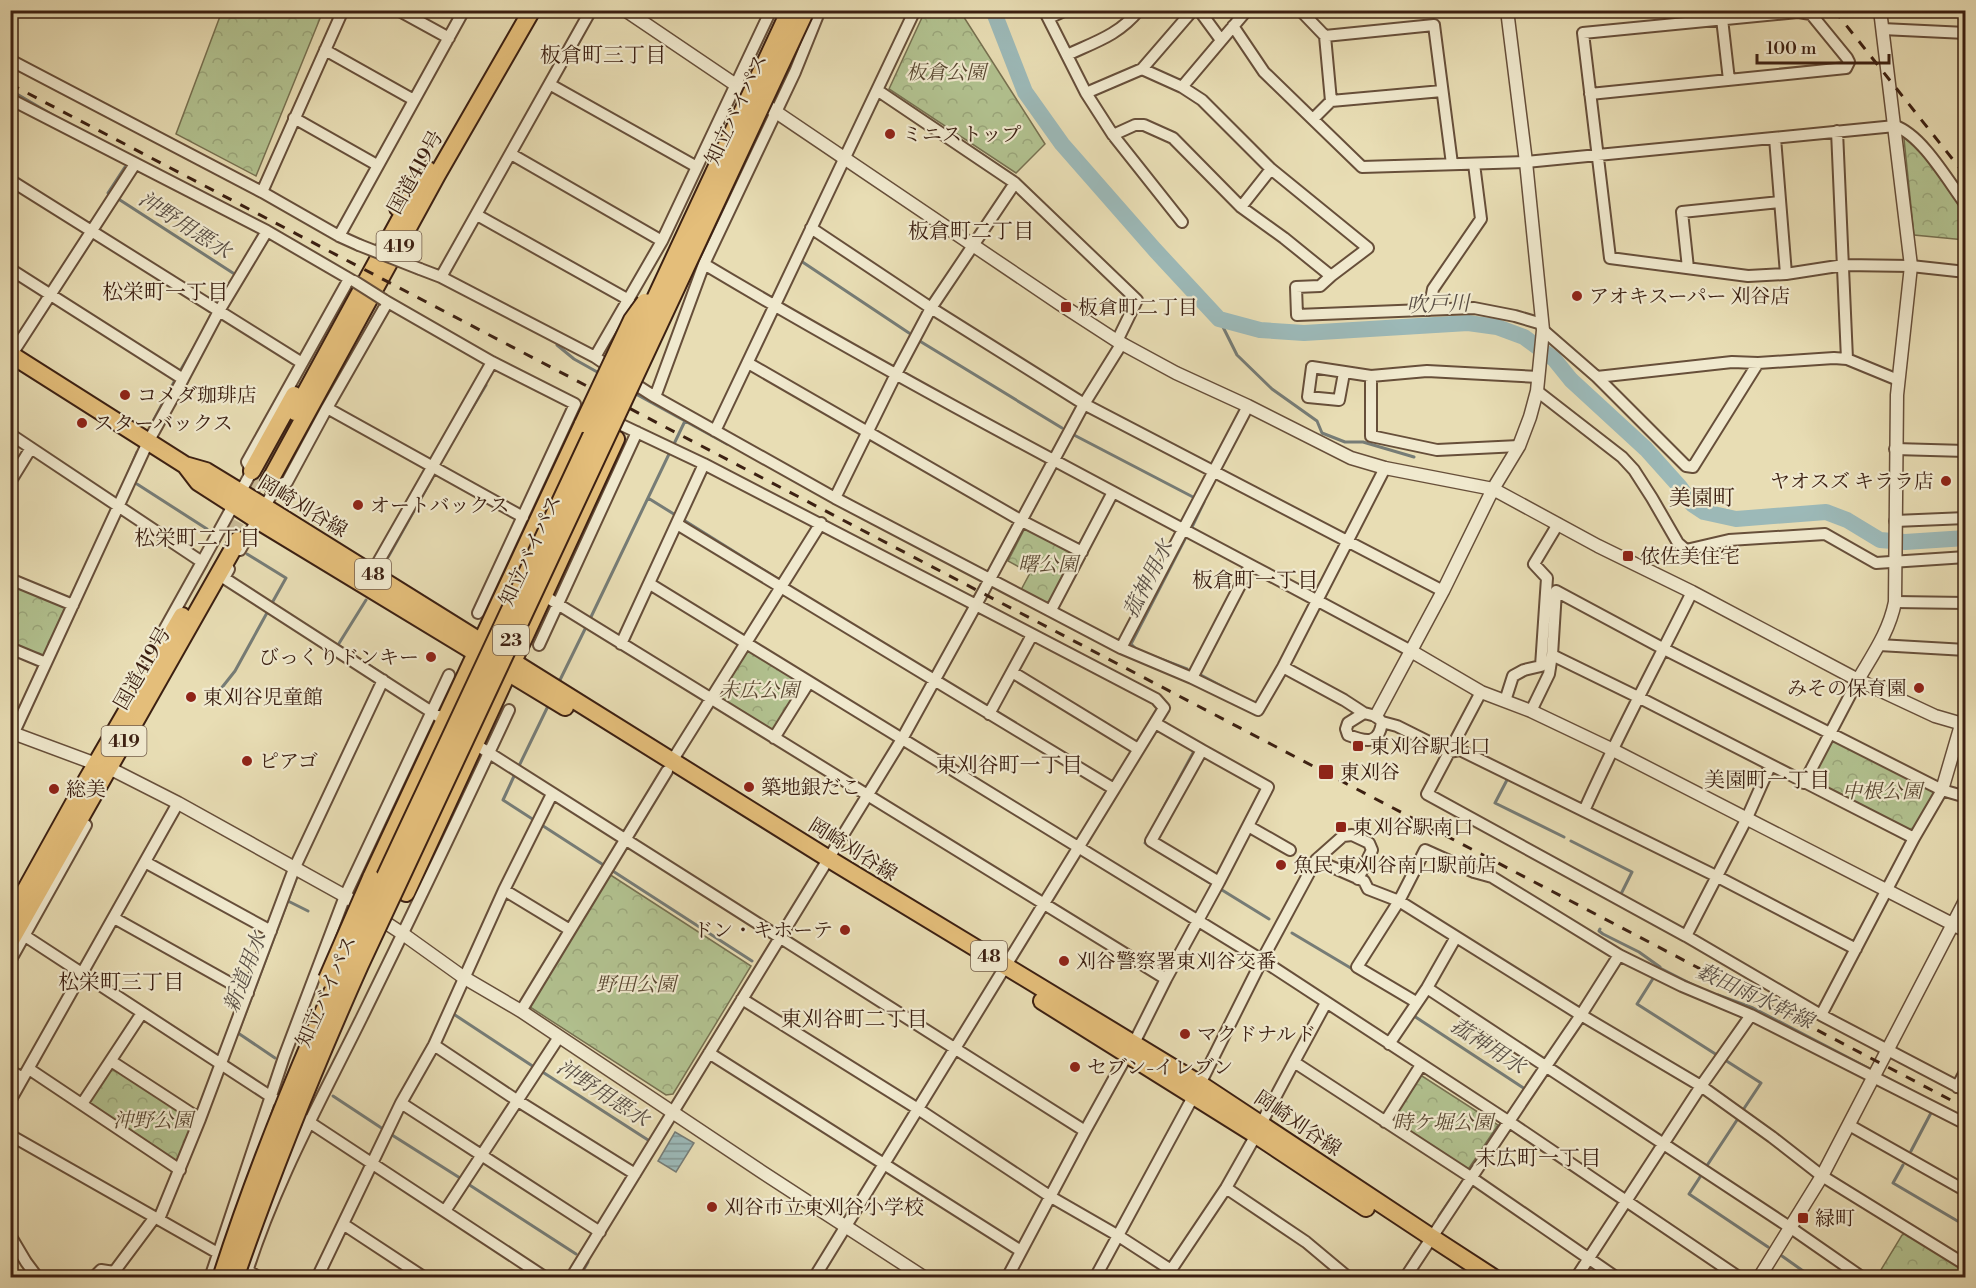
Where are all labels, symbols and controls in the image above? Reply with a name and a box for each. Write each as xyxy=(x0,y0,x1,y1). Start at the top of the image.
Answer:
scale bar xyxy=(1757,27,1889,65)
text: 100 m xyxy=(1766,37,1817,60)
district label: 板倉町三丁目 xyxy=(540,43,666,69)
street label: 知立バイパス xyxy=(701,50,774,169)
park label: 板倉公園 xyxy=(906,61,989,86)
place label: ミニストップ xyxy=(902,123,1021,148)
street label: 国道419号 xyxy=(383,126,450,219)
marker: ミニストップ xyxy=(883,127,897,141)
water label: 沖野用悪水 xyxy=(133,186,237,266)
district label: 板倉町二丁目 xyxy=(908,219,1034,245)
road number: 419 xyxy=(376,231,422,261)
district label: 松栄町一丁目 xyxy=(102,280,228,306)
place label: アオキスーパー 刈谷店 xyxy=(1589,285,1791,310)
marker: アオキスーパー 刈谷店 xyxy=(1570,289,1584,303)
water label: 吹戸川 xyxy=(1406,291,1472,319)
place label: 板倉町二丁目 xyxy=(1078,296,1198,321)
marker: 板倉町二丁目 xyxy=(1059,300,1073,314)
place label: コメダ珈琲店 xyxy=(137,384,257,409)
marker: コメダ珈琲店 xyxy=(118,388,132,402)
place label: スターバックス xyxy=(94,412,233,437)
marker: スターバックス xyxy=(75,416,89,430)
place label: ヤオスズ キララ店 xyxy=(1770,470,1934,495)
street label: 岡崎刈谷線 xyxy=(253,471,352,544)
marker: ヤオスズ キララ店 xyxy=(1939,474,1953,488)
district label: 美園町 xyxy=(1669,485,1735,512)
street label: 知立バイパス xyxy=(495,491,568,610)
place label: オートバックス xyxy=(370,494,509,519)
marker: オートバックス xyxy=(351,498,365,512)
district label: 松栄町二丁目 xyxy=(134,526,260,552)
water label: 菰神用水 xyxy=(1118,534,1180,623)
place label: 依佐美住宅 xyxy=(1640,545,1740,570)
marker: 依佐美住宅 xyxy=(1621,549,1635,563)
park label: 曙公園 xyxy=(1018,553,1081,578)
road number: 48 xyxy=(355,559,391,589)
district label: 板倉町一丁目 xyxy=(1192,568,1318,594)
street label: 国道419号 xyxy=(109,623,177,715)
road number: 23 xyxy=(493,625,529,655)
place label: びっくりドンキー xyxy=(259,646,419,671)
marker: びっくりドンキー xyxy=(424,650,438,664)
place label: みその保育園 xyxy=(1787,677,1907,702)
park label: 末広公園 xyxy=(719,679,802,704)
marker: みその保育園 xyxy=(1912,681,1926,695)
place label: 東刈谷児童館 xyxy=(203,686,323,711)
marker: 東刈谷児童館 xyxy=(184,690,198,704)
road number: 419 xyxy=(102,726,146,756)
place label: 東刈谷駅北口 xyxy=(1370,735,1490,760)
marker: 東刈谷駅北口 xyxy=(1351,739,1365,753)
place label: ピアゴ xyxy=(259,750,318,775)
district label: 東刈谷町一丁目 xyxy=(936,753,1083,779)
marker: ピアゴ xyxy=(240,754,254,768)
place label: 東刈谷 xyxy=(1340,761,1400,786)
marker: 東刈谷 xyxy=(1317,763,1335,781)
district label: 美園町一丁目 xyxy=(1704,768,1830,794)
place label: 築地銀だこ xyxy=(761,776,861,801)
place label: 総美 xyxy=(66,778,106,803)
marker: 築地銀だこ xyxy=(742,780,756,794)
park label: 中根公園 xyxy=(1842,780,1925,805)
marker: 総美 xyxy=(47,782,61,796)
street label: 岡崎刈谷線 xyxy=(803,813,901,887)
place label: 東刈谷駅南口 xyxy=(1353,816,1473,841)
marker: 東刈谷駅南口 xyxy=(1334,820,1348,834)
place label: 魚民 東刈谷南口駅前店 xyxy=(1293,854,1497,879)
marker: 魚民 東刈谷南口駅前店 xyxy=(1274,858,1288,872)
place label: ドン・キホーテ xyxy=(693,919,833,944)
marker: ドン・キホーテ xyxy=(838,923,852,937)
water label: 新道用水 xyxy=(219,927,274,1016)
street label: 知立バイパス xyxy=(292,932,363,1051)
road number: 48 xyxy=(971,941,1007,971)
place label: 刈谷警察署東刈谷交番 xyxy=(1076,950,1276,975)
marker: 刈谷警察署東刈谷交番 xyxy=(1057,954,1071,968)
water label: 薮田雨水幹線 xyxy=(1692,958,1820,1037)
district label: 松栄町三丁目 xyxy=(58,970,184,996)
park label: 野田公園 xyxy=(596,973,679,998)
district label: 東刈谷町二丁目 xyxy=(781,1007,928,1033)
water label: 菰神用水 xyxy=(1445,1013,1531,1082)
place label: マクドナルド xyxy=(1197,1023,1316,1048)
marker: マクドナルド xyxy=(1178,1027,1192,1041)
water label: 沖野用悪水 xyxy=(551,1054,655,1134)
place label: セブン-イレブン xyxy=(1087,1056,1233,1081)
marker: セブン-イレブン xyxy=(1068,1060,1082,1074)
street label: 岡崎刈谷線 xyxy=(1249,1086,1346,1163)
park label: 沖野公園 xyxy=(113,1109,196,1134)
park label: 時ケ堀公園 xyxy=(1393,1111,1496,1136)
district label: 末広町一丁目 xyxy=(1475,1146,1601,1172)
place label: 刈谷市立東刈谷小学校 xyxy=(724,1196,924,1221)
marker: 刈谷市立東刈谷小学校 xyxy=(705,1200,719,1214)
place label: 緑町 xyxy=(1815,1207,1855,1232)
marker: 緑町 xyxy=(1796,1211,1810,1225)

